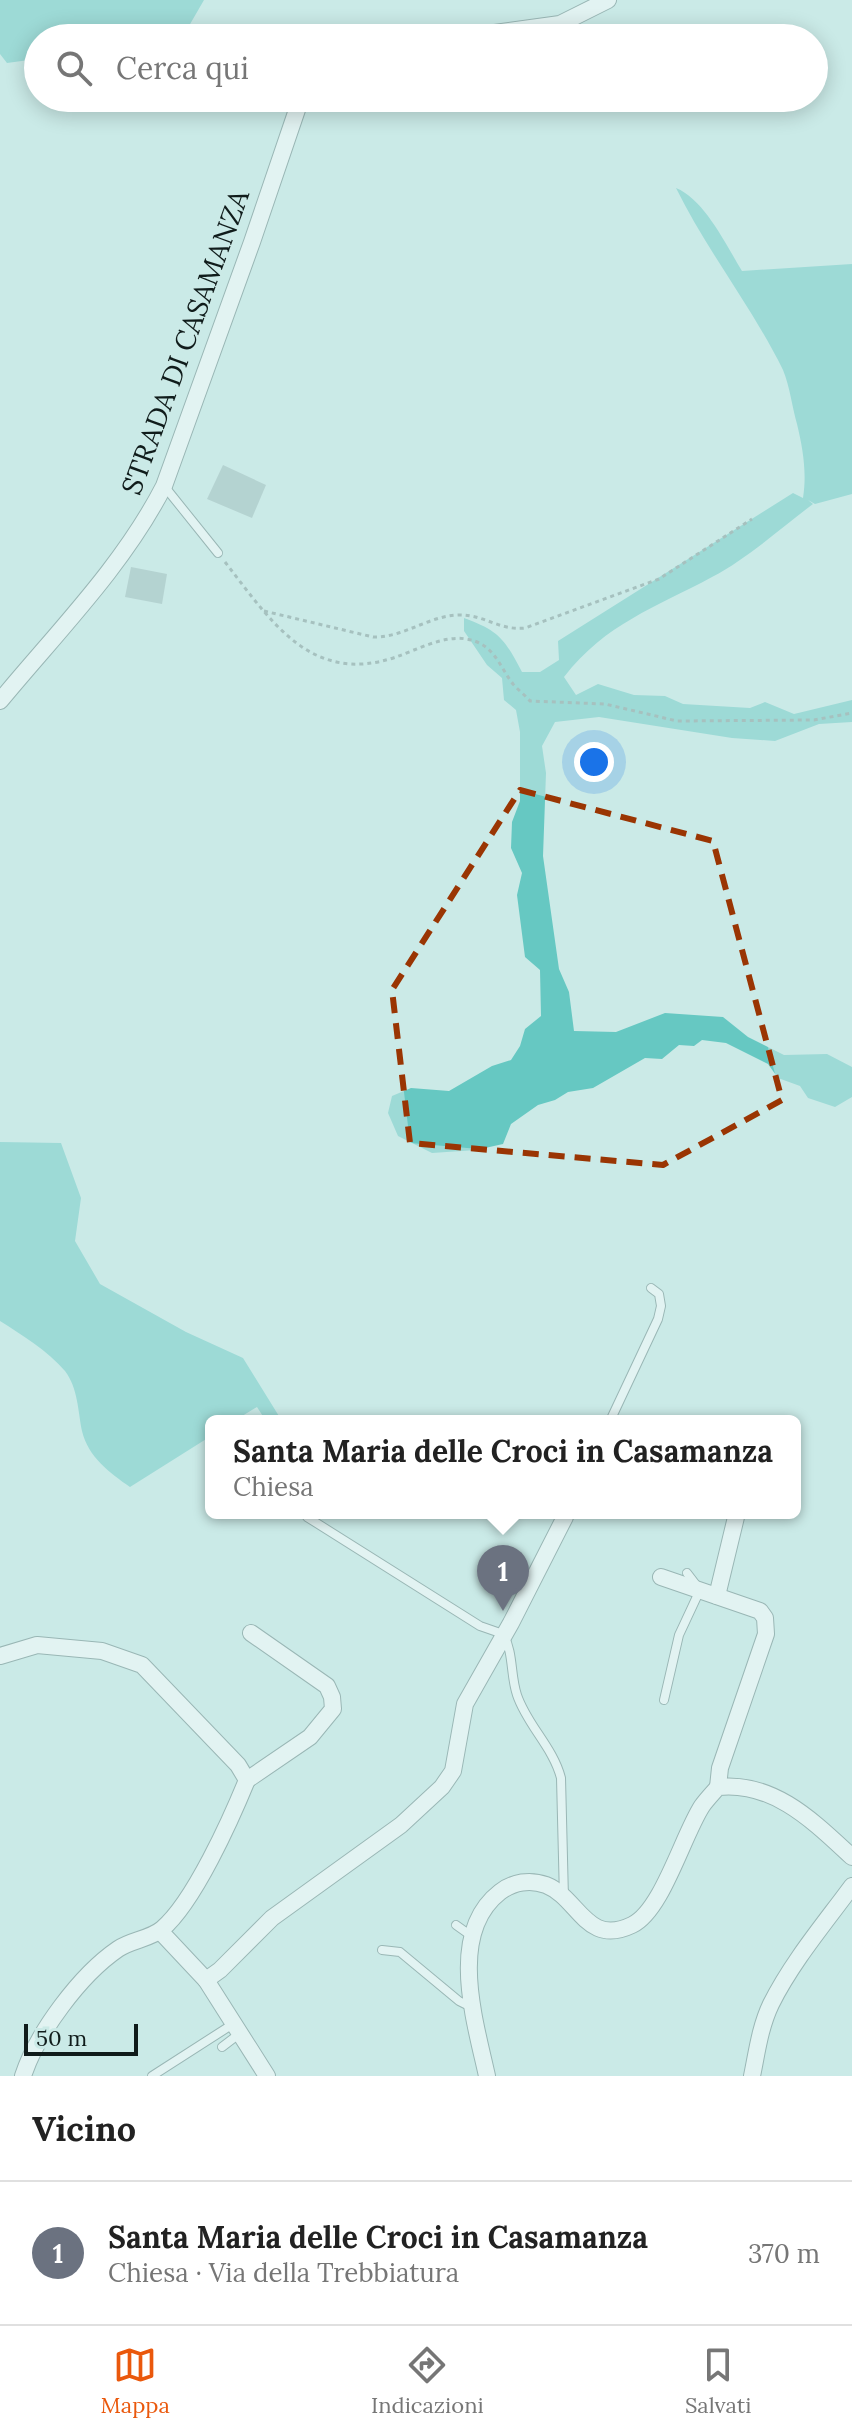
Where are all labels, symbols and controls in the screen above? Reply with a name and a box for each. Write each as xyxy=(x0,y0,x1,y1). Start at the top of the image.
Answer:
search box xyxy=(24,24,828,112)
icon: search xyxy=(52,46,96,90)
text: Cerca qui xyxy=(116,49,249,87)
street label: STRADA DI CASAMANZA xyxy=(113,184,257,500)
your location xyxy=(574,742,614,782)
popup xyxy=(205,1415,801,1519)
text: Santa Maria delle Croci in Casamanza xyxy=(233,1432,773,1470)
text: Chiesa xyxy=(233,1470,314,1503)
pin: 1 xyxy=(477,1545,529,1611)
scale bar xyxy=(24,2020,138,2056)
text: 50 m xyxy=(36,2024,87,2052)
text: Vicino xyxy=(32,2107,136,2150)
text: Santa Maria delle Croci in Casamanza xyxy=(108,2218,648,2256)
text: 1 xyxy=(53,2237,63,2270)
text: 370 m xyxy=(748,2237,820,2270)
text: Chiesa · Via della Trebbiatura xyxy=(108,2256,459,2289)
tab: Mappa xyxy=(101,2343,170,2419)
tab: Indicazioni xyxy=(371,2343,484,2419)
tab: Salvati xyxy=(685,2343,751,2419)

